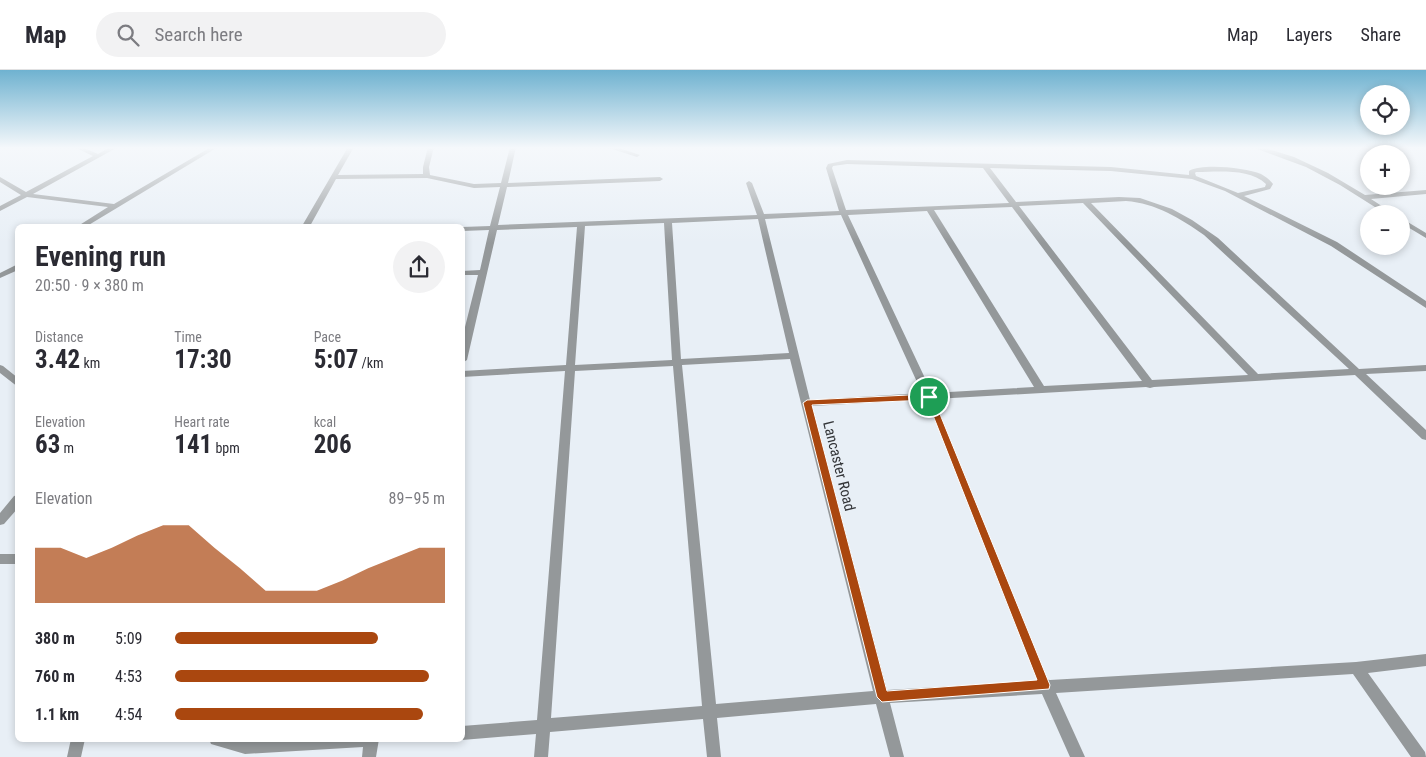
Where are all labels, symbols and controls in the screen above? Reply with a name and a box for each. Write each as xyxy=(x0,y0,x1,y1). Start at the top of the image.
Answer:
search box xyxy=(96,12,446,57)
text: Map xyxy=(25,21,66,49)
icon: search xyxy=(114,21,142,49)
text: Search here xyxy=(154,23,243,46)
text: Map xyxy=(1227,24,1258,45)
text: Layers xyxy=(1286,24,1333,45)
text: Share xyxy=(1361,24,1401,45)
map controls xyxy=(1360,85,1410,255)
button: locate xyxy=(1360,85,1410,135)
button: + xyxy=(1360,145,1410,195)
button: − xyxy=(1360,205,1410,255)
text: Evening run xyxy=(35,240,166,273)
button: share xyxy=(393,241,445,293)
text: 20:50 · 9 × 380 m xyxy=(35,276,144,295)
text: Distance xyxy=(35,329,83,345)
text: Time xyxy=(174,329,202,345)
text: Pace xyxy=(314,329,341,345)
text: 3.42 xyxy=(35,345,80,374)
text: 17:30 xyxy=(174,345,232,374)
text: 5:07 xyxy=(314,345,358,374)
text: km xyxy=(80,355,100,371)
text: /km xyxy=(358,355,384,371)
pin xyxy=(908,376,950,418)
icon: arrive xyxy=(915,383,943,411)
text: Elevation xyxy=(35,414,85,430)
text: Heart rate xyxy=(174,414,230,430)
text: kcal xyxy=(314,414,336,430)
street label: Lancaster Road xyxy=(819,419,859,513)
text: 63 xyxy=(35,430,60,459)
text: 141 xyxy=(174,430,212,459)
text: 206 xyxy=(314,430,352,459)
text: m xyxy=(60,440,74,456)
text: bpm xyxy=(212,440,240,456)
text: Elevation xyxy=(35,489,93,508)
text: 89–95 m xyxy=(389,489,445,508)
text: 380 m xyxy=(35,629,75,648)
text: 5:09 xyxy=(115,629,142,648)
text: 760 m xyxy=(35,667,75,686)
text: 4:53 xyxy=(115,667,142,686)
text: 1.1 km xyxy=(35,705,79,724)
text: 4:54 xyxy=(115,705,142,724)

